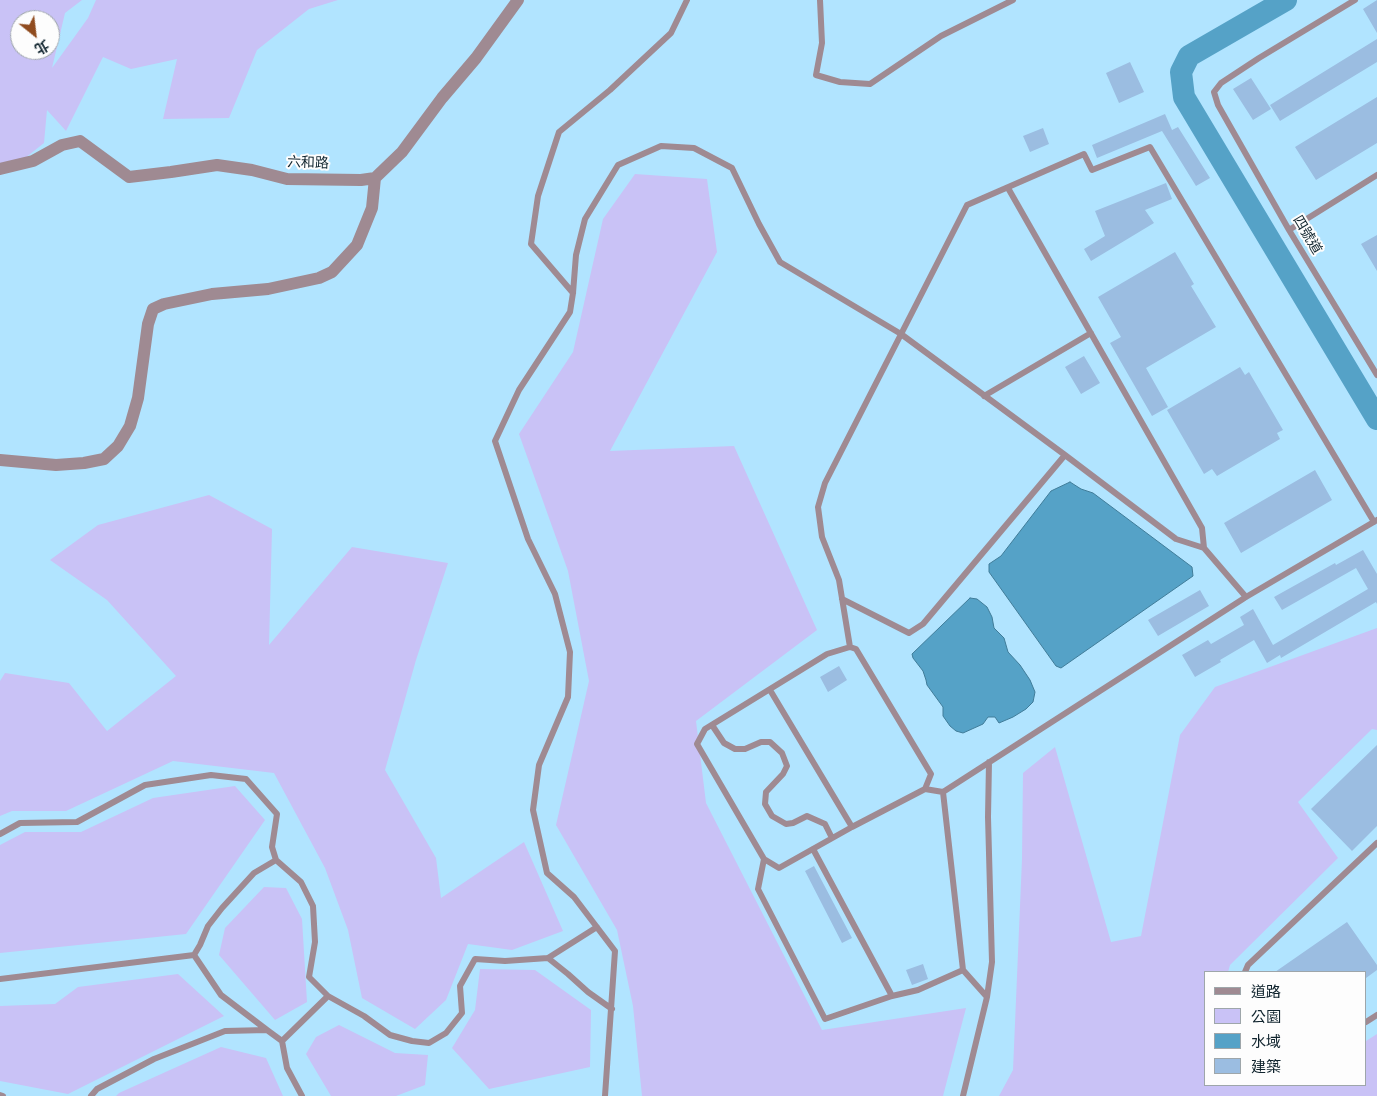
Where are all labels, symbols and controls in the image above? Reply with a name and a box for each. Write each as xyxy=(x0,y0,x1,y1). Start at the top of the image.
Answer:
north arrow xyxy=(10,10,60,60)
text: 北 xyxy=(31,36,53,59)
street label: 六和路 xyxy=(287,154,329,172)
street label: 四號道 xyxy=(1289,213,1325,257)
legend xyxy=(1204,971,1367,1086)
text: 道路 xyxy=(1251,981,1281,1002)
text: 公園 xyxy=(1251,1006,1281,1027)
text: 水域 xyxy=(1251,1031,1281,1052)
text: 建築 xyxy=(1251,1056,1281,1077)

